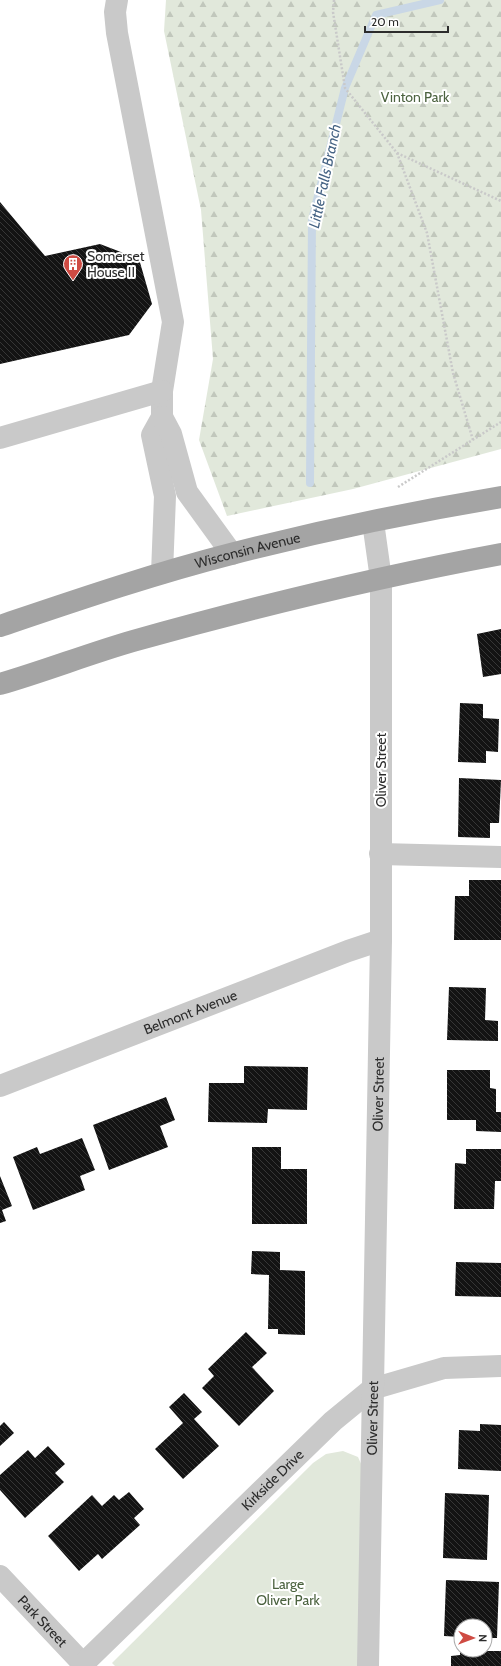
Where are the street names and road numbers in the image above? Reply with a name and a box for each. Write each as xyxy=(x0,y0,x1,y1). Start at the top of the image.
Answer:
street label: Wisconsin Avenue xyxy=(193,528,302,572)
street label: Oliver Street xyxy=(372,732,390,807)
street label: Belmont Avenue xyxy=(141,986,240,1038)
street label: Oliver Street xyxy=(369,1056,388,1132)
street label: Oliver Street xyxy=(363,1380,382,1455)
street label: Kirkside Drive xyxy=(237,1445,307,1514)
street label: Park Street xyxy=(14,1591,71,1651)

